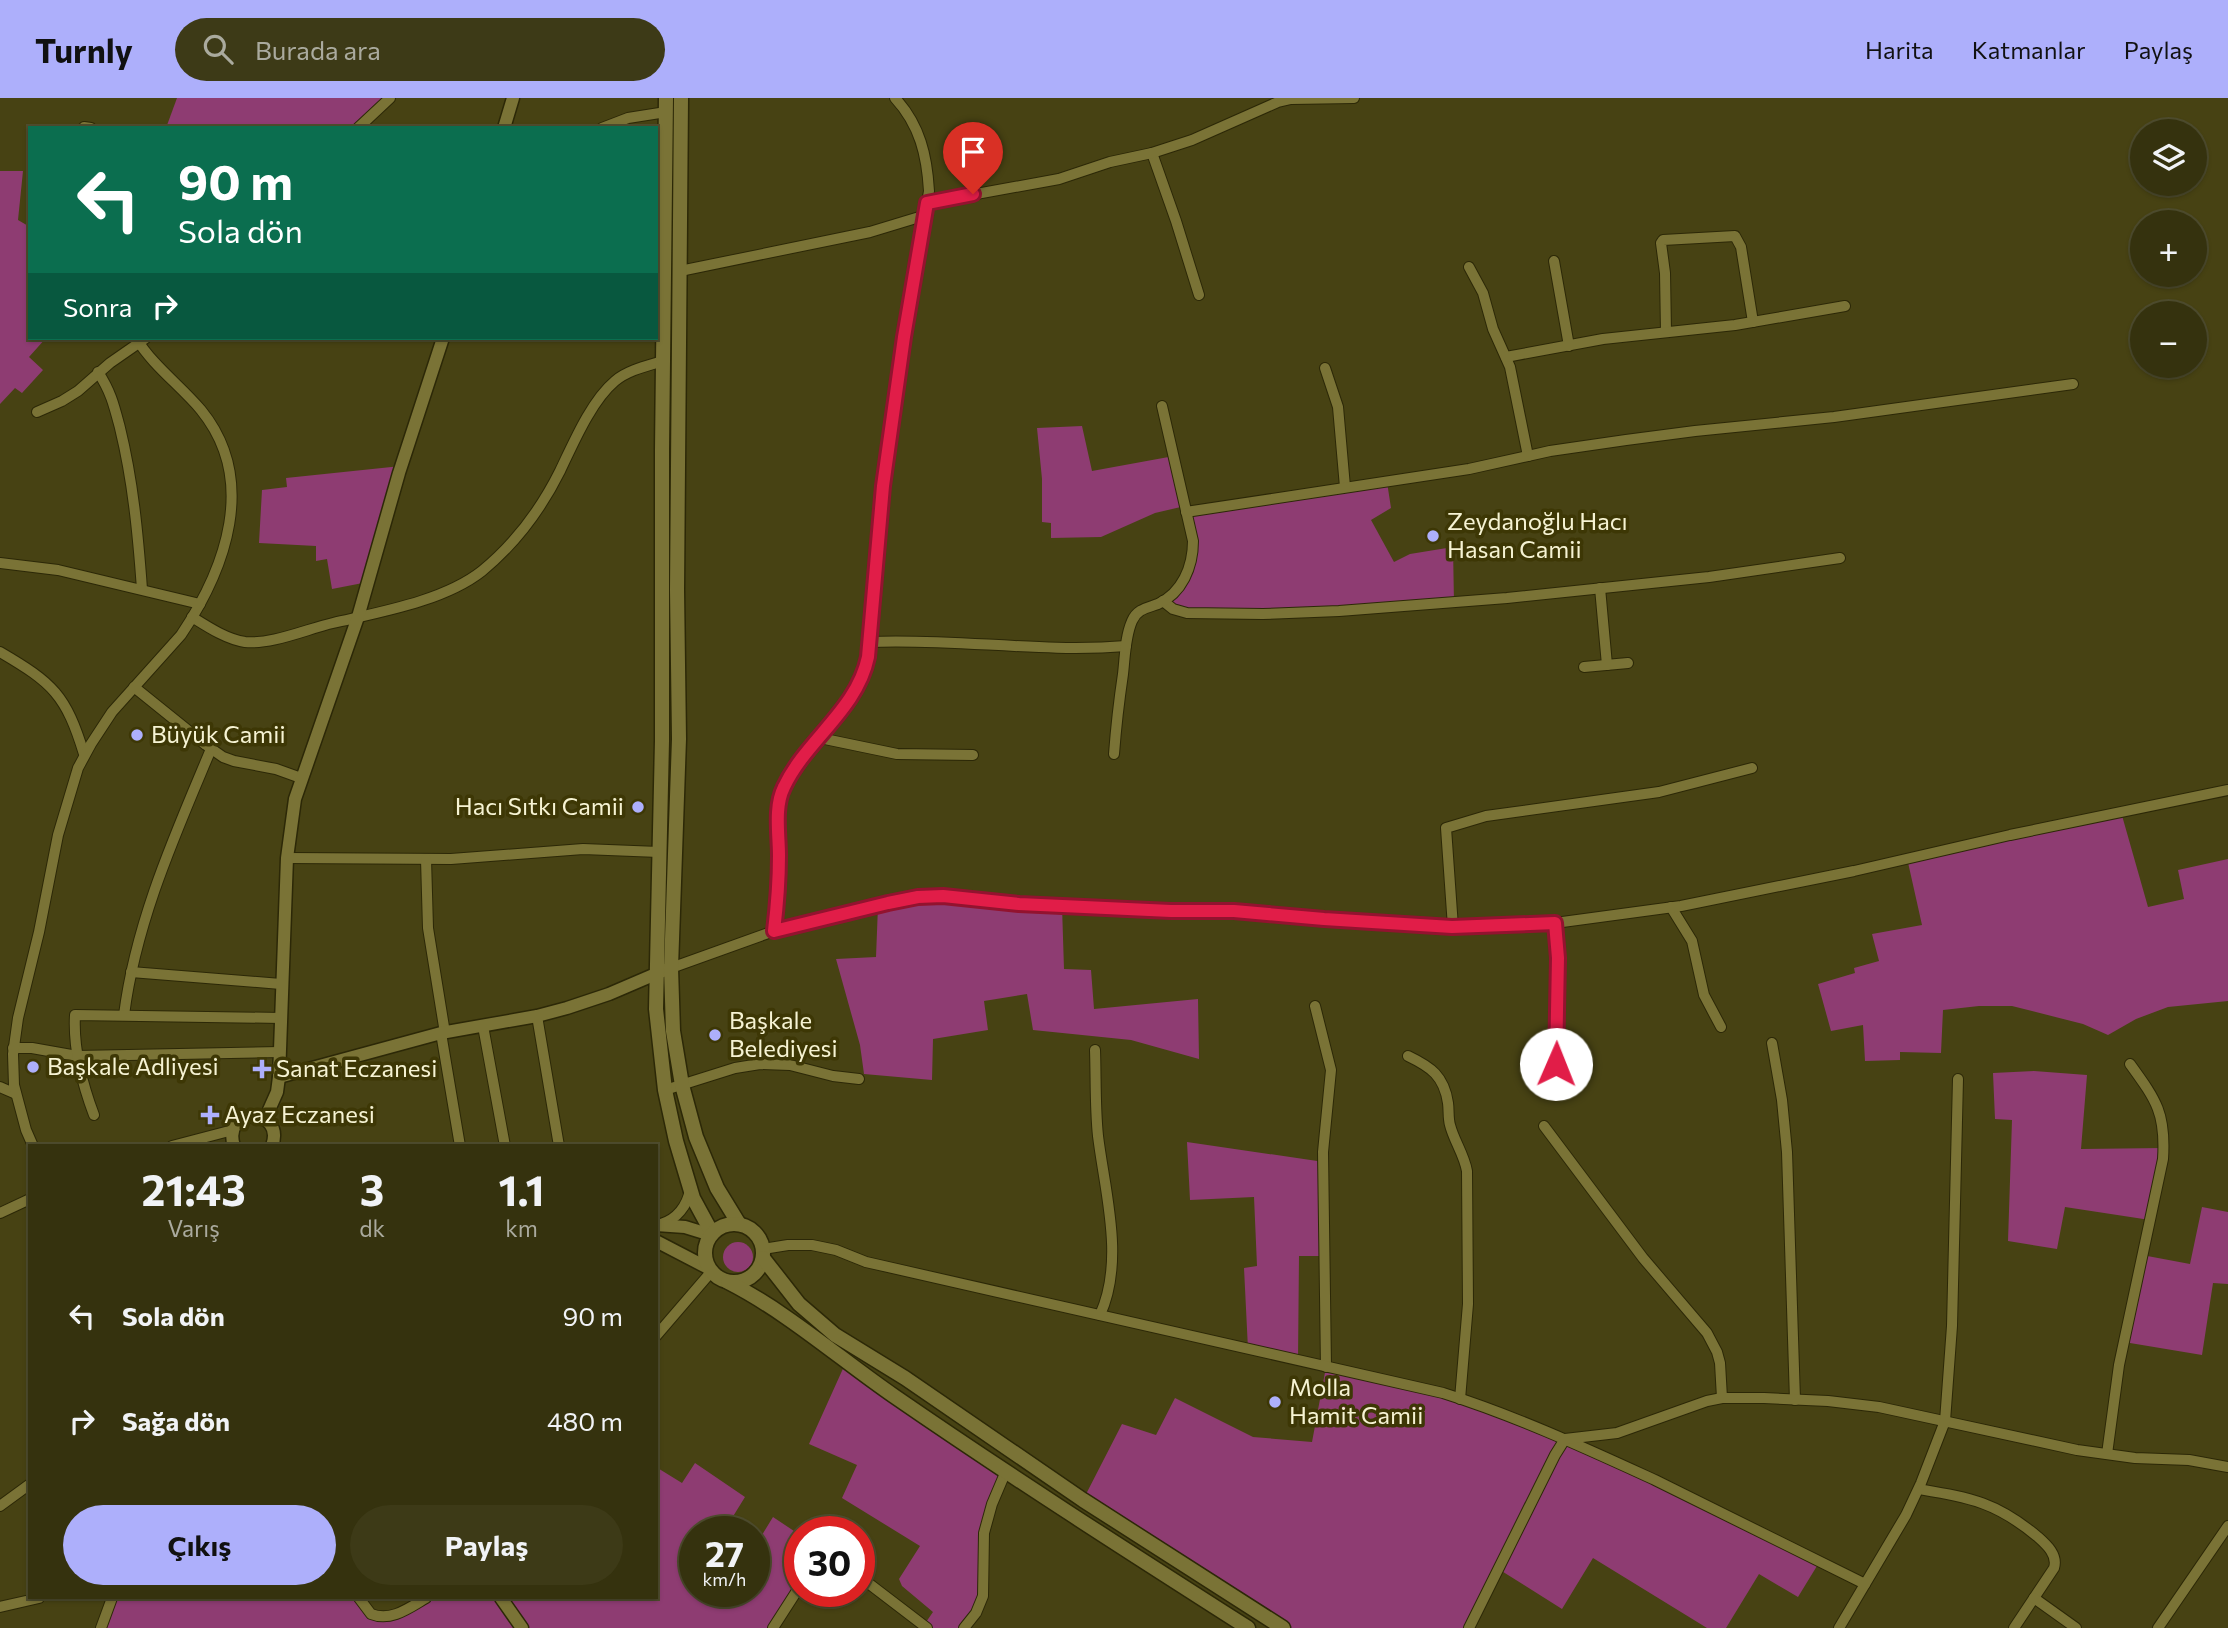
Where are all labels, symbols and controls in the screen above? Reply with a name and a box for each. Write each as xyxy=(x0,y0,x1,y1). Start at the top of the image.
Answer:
search box xyxy=(175,18,665,81)
text: Turnly xyxy=(35,29,133,70)
icon: search xyxy=(199,30,237,68)
text: Burada ara xyxy=(255,34,381,65)
text: Harita xyxy=(1865,35,1934,64)
text: Katmanlar xyxy=(1972,35,2086,64)
text: Paylaş xyxy=(2124,35,2193,64)
map controls xyxy=(2130,119,2207,378)
button: layers xyxy=(2130,119,2207,196)
pin xyxy=(943,122,1003,194)
icon: arrive xyxy=(954,133,992,171)
text: 90 m xyxy=(178,150,293,210)
icon: left xyxy=(63,154,154,245)
text: Sola dön xyxy=(178,210,303,250)
button: + xyxy=(2130,210,2207,287)
icon: right xyxy=(146,287,184,325)
text: Sonra xyxy=(63,291,132,322)
button: − xyxy=(2130,301,2207,378)
place label: Zeydanoğlu Hacı Hasan Camii xyxy=(1447,506,1628,563)
marker: Zeydanoğlu Hacı Hasan Camii xyxy=(1425,528,1441,544)
place label: Büyük Camii xyxy=(151,719,286,748)
marker: Büyük Camii xyxy=(129,727,145,743)
place label: Hacı Sıtkı Camii xyxy=(455,791,624,820)
marker: Hacı Sıtkı Camii xyxy=(630,799,646,815)
place label: Başkale Belediyesi xyxy=(729,1005,838,1062)
marker: Başkale Belediyesi xyxy=(707,1027,723,1043)
position arrow xyxy=(1519,1027,1593,1101)
place label: Başkale Adliyesi xyxy=(47,1051,219,1080)
place label: Sanat Eczanesi xyxy=(276,1053,437,1082)
marker: Başkale Adliyesi xyxy=(25,1059,41,1075)
marker: Sanat Eczanesi xyxy=(254,1061,270,1077)
place label: Ayaz Eczanesi xyxy=(224,1099,375,1128)
marker: Ayaz Eczanesi xyxy=(202,1107,218,1123)
text: 21:43 xyxy=(141,1163,246,1215)
text: 3 xyxy=(360,1163,384,1215)
text: 1.1 xyxy=(498,1163,544,1215)
text: Varış xyxy=(168,1214,220,1242)
text: dk xyxy=(359,1214,385,1242)
text: km xyxy=(505,1214,538,1242)
icon: left xyxy=(63,1297,101,1335)
text: Sola dön xyxy=(122,1300,225,1331)
text: 90 m xyxy=(563,1300,623,1331)
place label: Molla Hamit Camii xyxy=(1289,1372,1423,1429)
marker: Molla Hamit Camii xyxy=(1267,1394,1283,1410)
icon: right xyxy=(63,1402,101,1440)
text: Sağa dön xyxy=(122,1405,230,1436)
text: 480 m xyxy=(547,1405,623,1436)
button: Çıkış xyxy=(63,1505,336,1585)
button: Paylaş xyxy=(350,1505,623,1585)
speed limit sign: 30 xyxy=(784,1516,875,1607)
text: 27 xyxy=(705,1531,744,1574)
text: km/h xyxy=(703,1568,746,1590)

